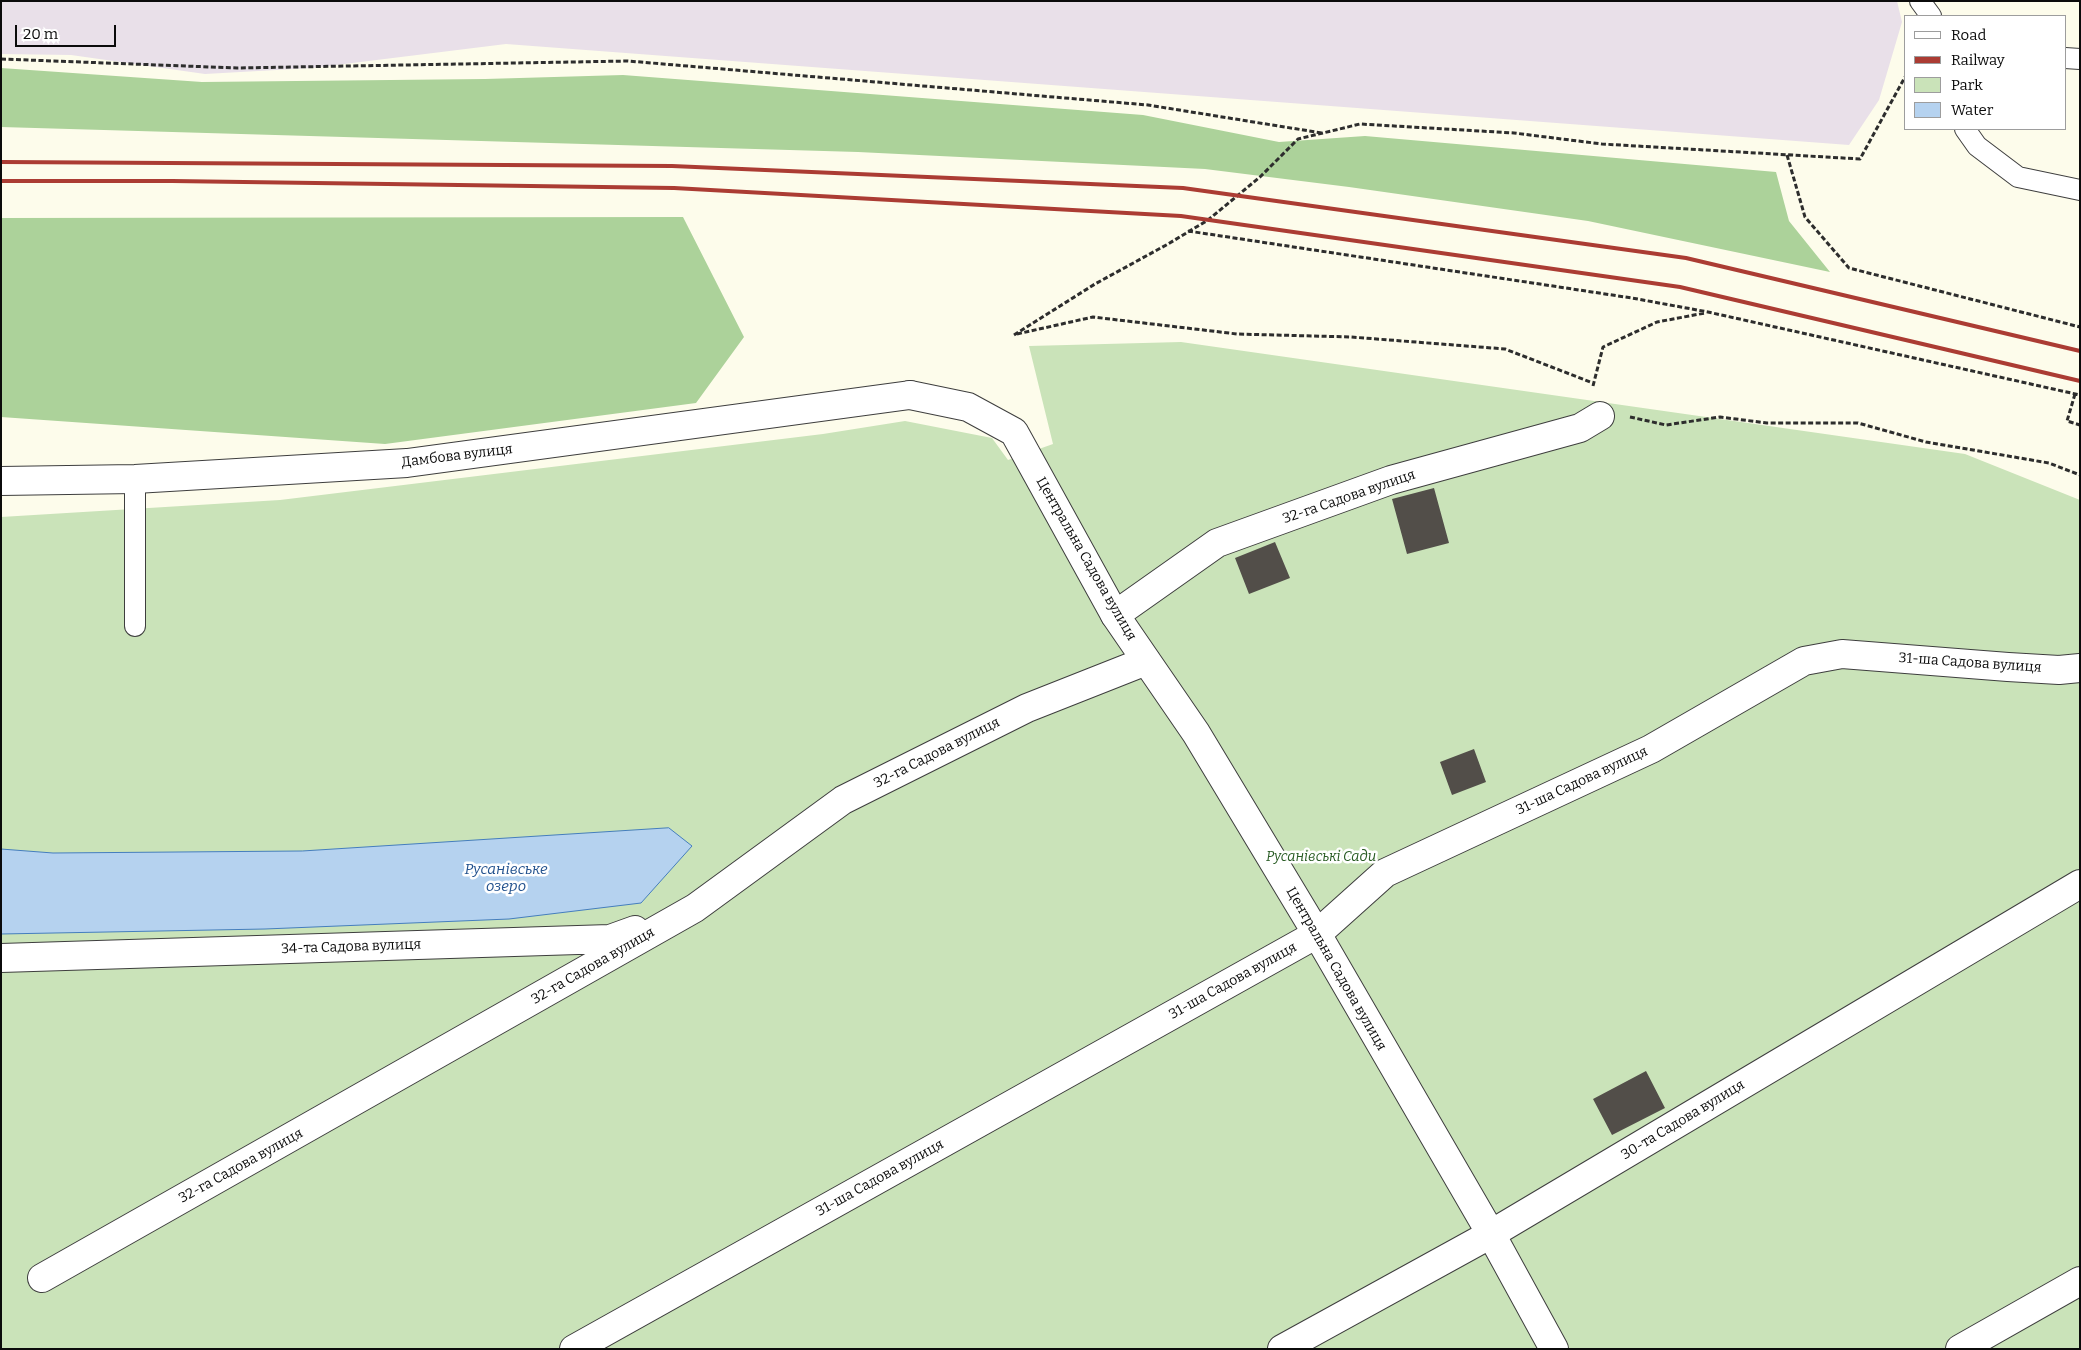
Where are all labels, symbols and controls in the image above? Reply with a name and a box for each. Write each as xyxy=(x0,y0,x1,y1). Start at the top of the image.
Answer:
scale bar xyxy=(18,15,119,47)
legend xyxy=(1904,15,2066,130)
text: 20 m xyxy=(23,25,58,43)
text: Road xyxy=(1951,26,1986,44)
text: Railway xyxy=(1951,51,2005,69)
text: Park xyxy=(1951,76,1983,94)
text: Water xyxy=(1951,101,1993,119)
street label: Дамбова вулиця xyxy=(401,441,513,471)
street label: 32-га Садова вулиця xyxy=(1281,466,1417,528)
street label: Центральна Садова вулиця xyxy=(1032,474,1140,644)
street label: 31-ша Садова вулиця xyxy=(1898,650,2042,676)
street label: 32-га Садова вулиця xyxy=(871,714,1003,792)
street label: 31-ша Садова вулиця xyxy=(1514,743,1650,819)
park label: Русанівські Сади xyxy=(1266,849,1376,865)
water label: Русанівське озеро xyxy=(464,861,548,896)
street label: Центральна Садова вулиця xyxy=(1282,884,1390,1054)
street label: 32-га Садова вулиця xyxy=(529,924,657,1008)
street label: 34-та Садова вулиця xyxy=(281,936,421,958)
street label: 31-ша Садова вулиця xyxy=(1166,939,1300,1023)
street label: 30-та Садова вулиця xyxy=(1618,1077,1748,1163)
street label: 32-га Садова вулиця xyxy=(176,1125,306,1207)
street label: 31-ша Садова вулиця xyxy=(813,1136,947,1220)

